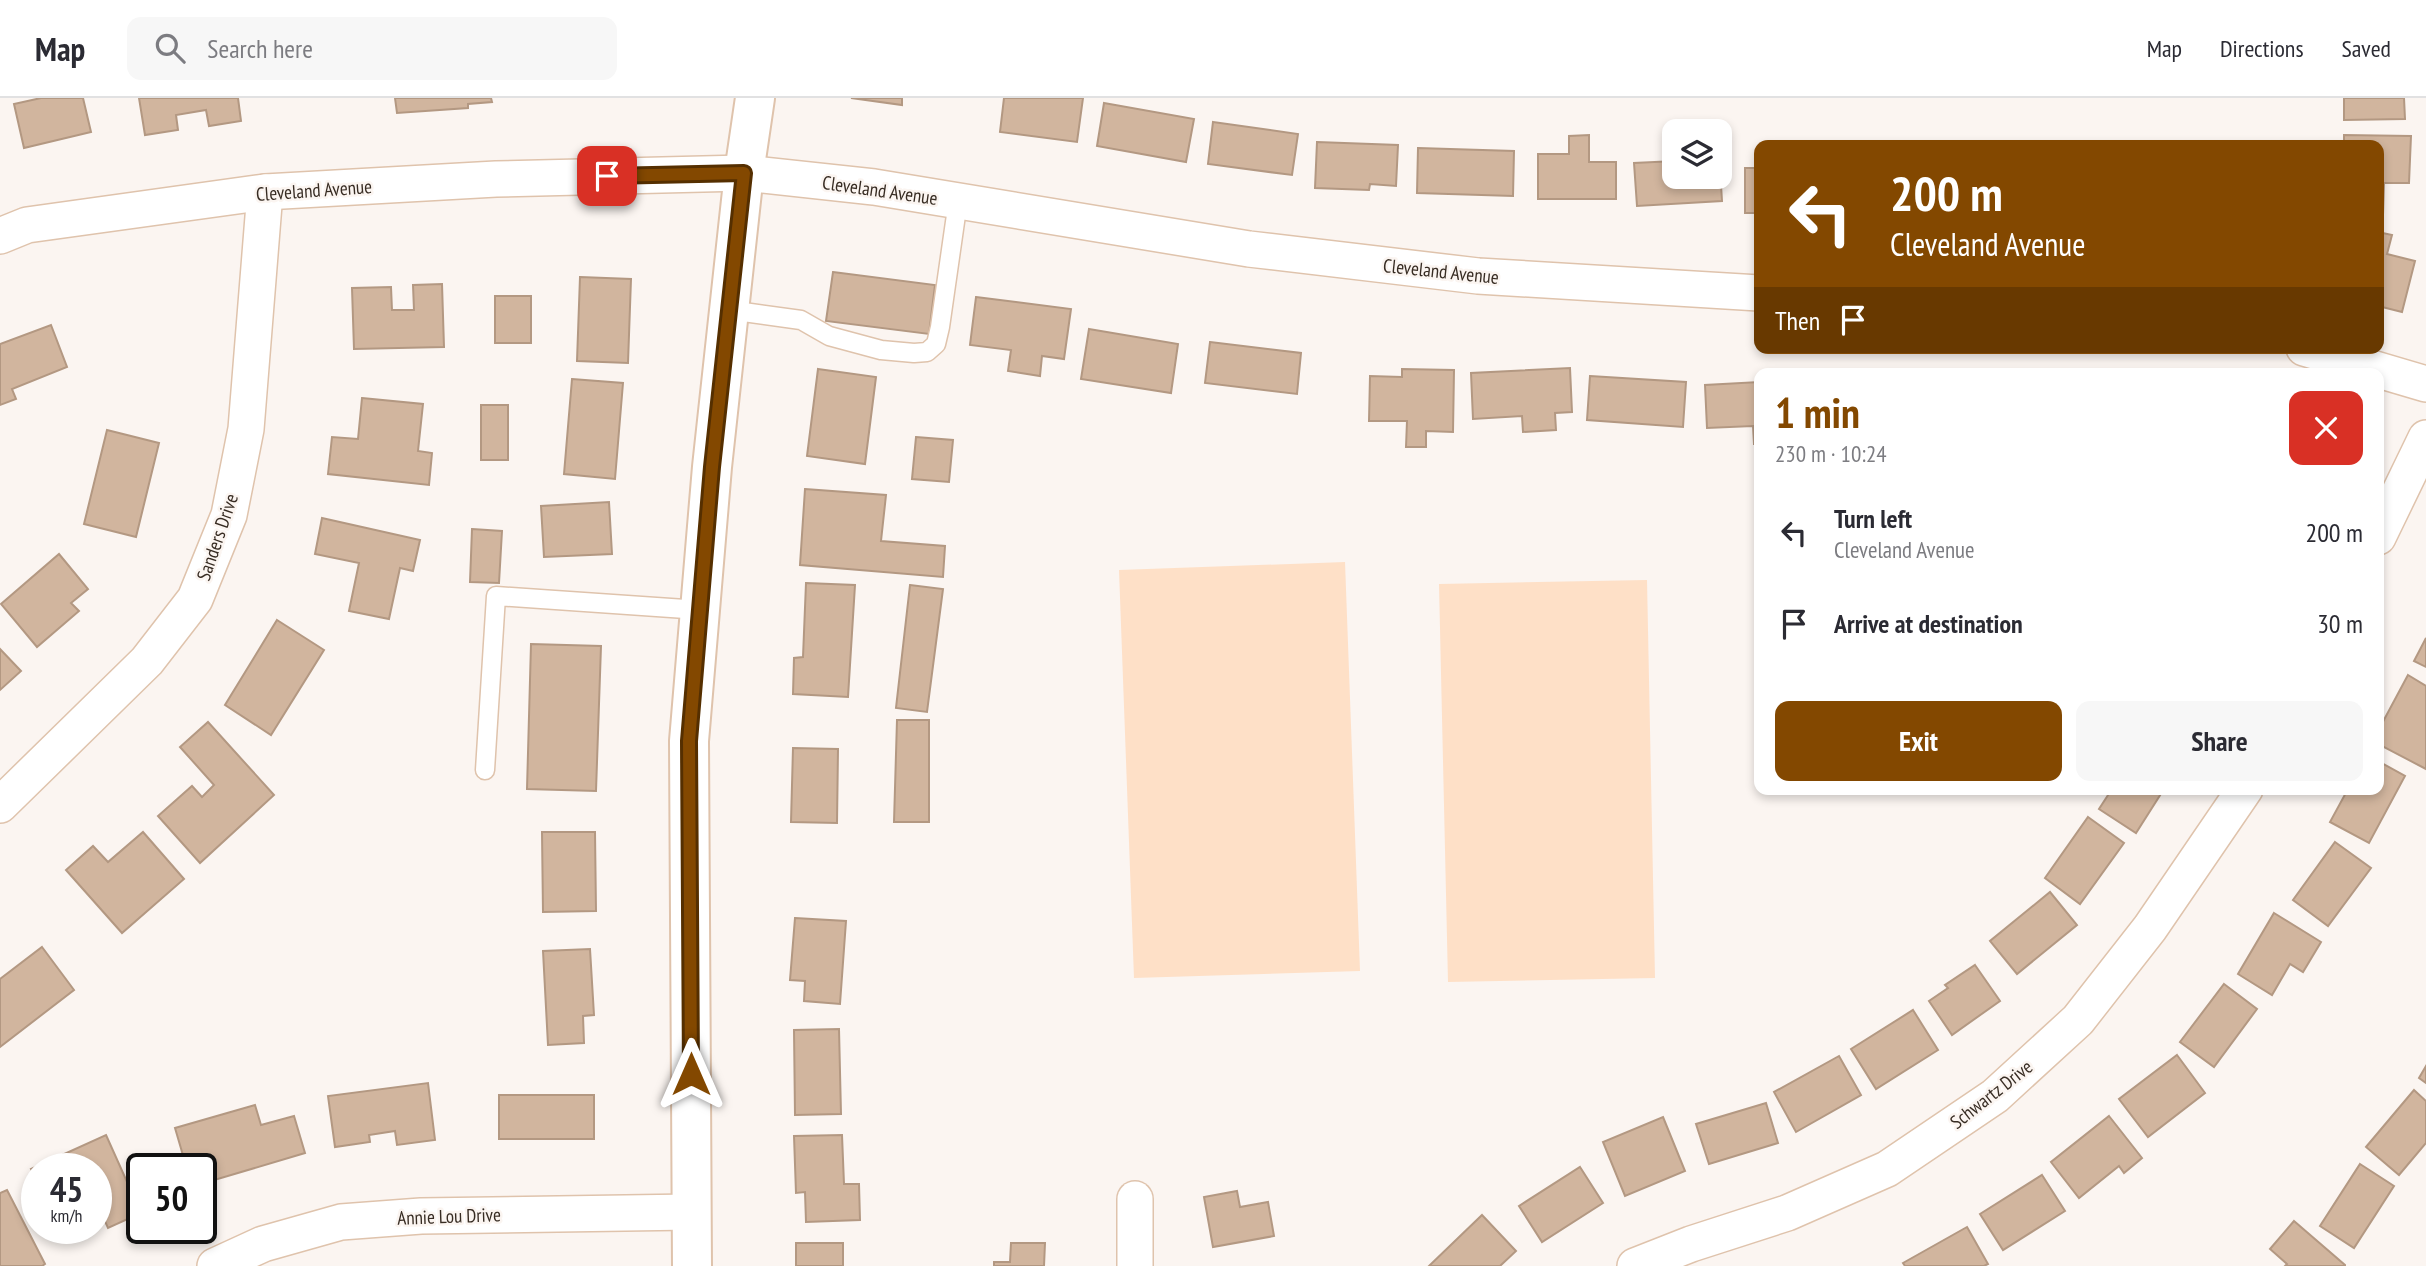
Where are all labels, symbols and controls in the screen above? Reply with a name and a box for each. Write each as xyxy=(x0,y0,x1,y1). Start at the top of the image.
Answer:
search box xyxy=(127,17,617,80)
text: Map xyxy=(35,27,85,70)
icon: search xyxy=(151,29,189,67)
text: Search here xyxy=(207,32,313,65)
text: Map xyxy=(2147,33,2182,64)
text: Directions xyxy=(2220,33,2304,64)
text: Saved xyxy=(2342,33,2391,64)
map controls xyxy=(1662,119,1732,189)
button: layers xyxy=(1662,119,1732,189)
pin xyxy=(577,146,637,206)
icon: arrive xyxy=(588,157,626,195)
text: 200 m xyxy=(1890,161,2003,225)
icon: left xyxy=(1775,168,1866,259)
street label: Cleveland Avenue xyxy=(821,170,939,210)
street label: Cleveland Avenue xyxy=(255,174,373,206)
text: Cleveland Avenue xyxy=(1890,223,2085,265)
street label: Cleveland Avenue xyxy=(1382,253,1500,289)
icon: arrive xyxy=(1834,301,1872,339)
text: Then xyxy=(1775,304,1820,337)
text: 1 min xyxy=(1775,385,1860,440)
button: close xyxy=(2289,391,2363,465)
text: 230 m · 10:24 xyxy=(1775,439,1887,468)
street label: Sanders Drive xyxy=(191,490,243,584)
text: Turn left xyxy=(1834,502,1912,535)
icon: left xyxy=(1775,514,1813,552)
text: 200 m xyxy=(2305,516,2363,549)
text: Cleveland Avenue xyxy=(1834,535,1974,564)
icon: arrive xyxy=(1775,605,1813,643)
text: Arrive at destination xyxy=(1834,607,2023,640)
text: 30 m xyxy=(2317,607,2363,640)
button: Exit xyxy=(1775,701,2062,781)
button: Share xyxy=(2076,701,2363,781)
position arrow xyxy=(654,1037,728,1111)
street label: Schwartz Drive xyxy=(1945,1054,2037,1134)
speed limit sign: 50 xyxy=(126,1153,217,1244)
text: 45 xyxy=(50,1166,83,1212)
street label: Annie Lou Drive xyxy=(397,1202,501,1230)
text: km/h xyxy=(51,1204,82,1227)

